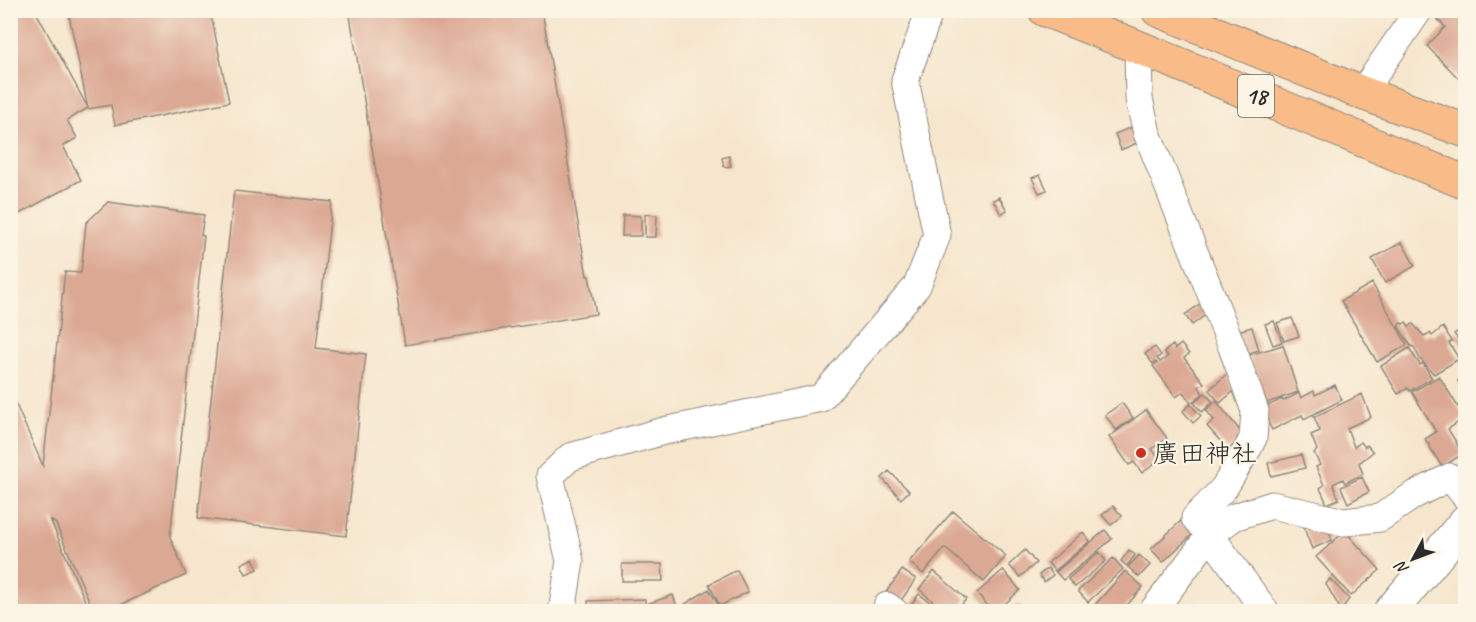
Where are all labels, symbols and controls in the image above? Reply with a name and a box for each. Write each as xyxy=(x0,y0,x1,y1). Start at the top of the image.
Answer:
road number: 18 xyxy=(1238,75,1274,117)
place label: 廣田神社 xyxy=(1153,437,1257,470)
marker: 廣田神社 xyxy=(1134,446,1148,460)
north arrow xyxy=(1383,529,1443,589)
text: N xyxy=(1390,556,1413,578)

